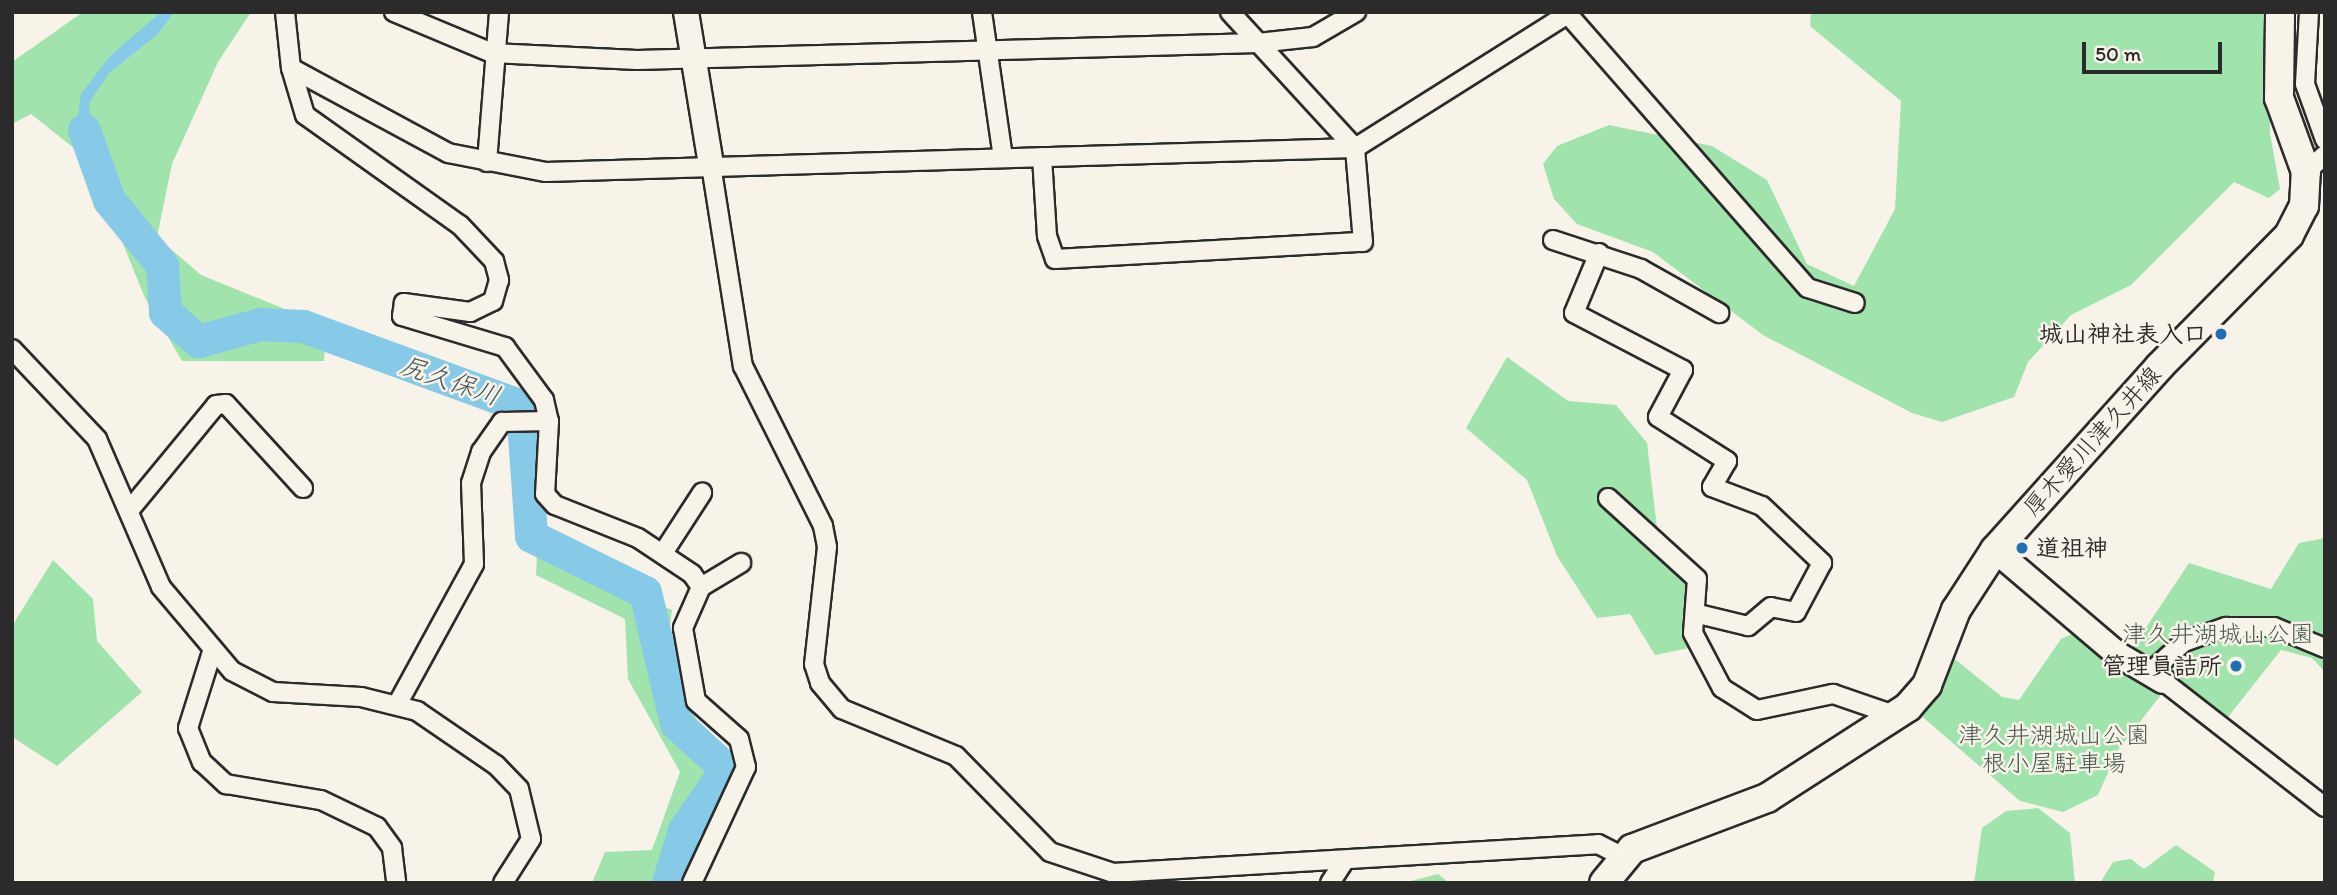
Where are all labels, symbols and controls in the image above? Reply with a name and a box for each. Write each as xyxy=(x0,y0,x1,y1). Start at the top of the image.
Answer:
scale bar xyxy=(2085,28,2225,72)
text: 50 m xyxy=(2095,41,2141,66)
place label: 城山神社表入口 xyxy=(2039,320,2207,348)
marker: 城山神社表入口 xyxy=(2213,326,2229,342)
water label: 尻久保川 xyxy=(396,349,504,413)
street label: 厚木愛川津久井線 xyxy=(2017,360,2167,522)
place label: 道祖神 xyxy=(2036,534,2108,562)
marker: 道祖神 xyxy=(2014,540,2030,556)
park label: 津久井湖城山公園 xyxy=(2122,620,2314,648)
place label: 管理員詰所 xyxy=(2102,652,2222,680)
marker: 管理員詰所 xyxy=(2228,658,2244,674)
park label: 津久井湖城山公園 根小屋駐車場 xyxy=(1958,721,2150,777)

